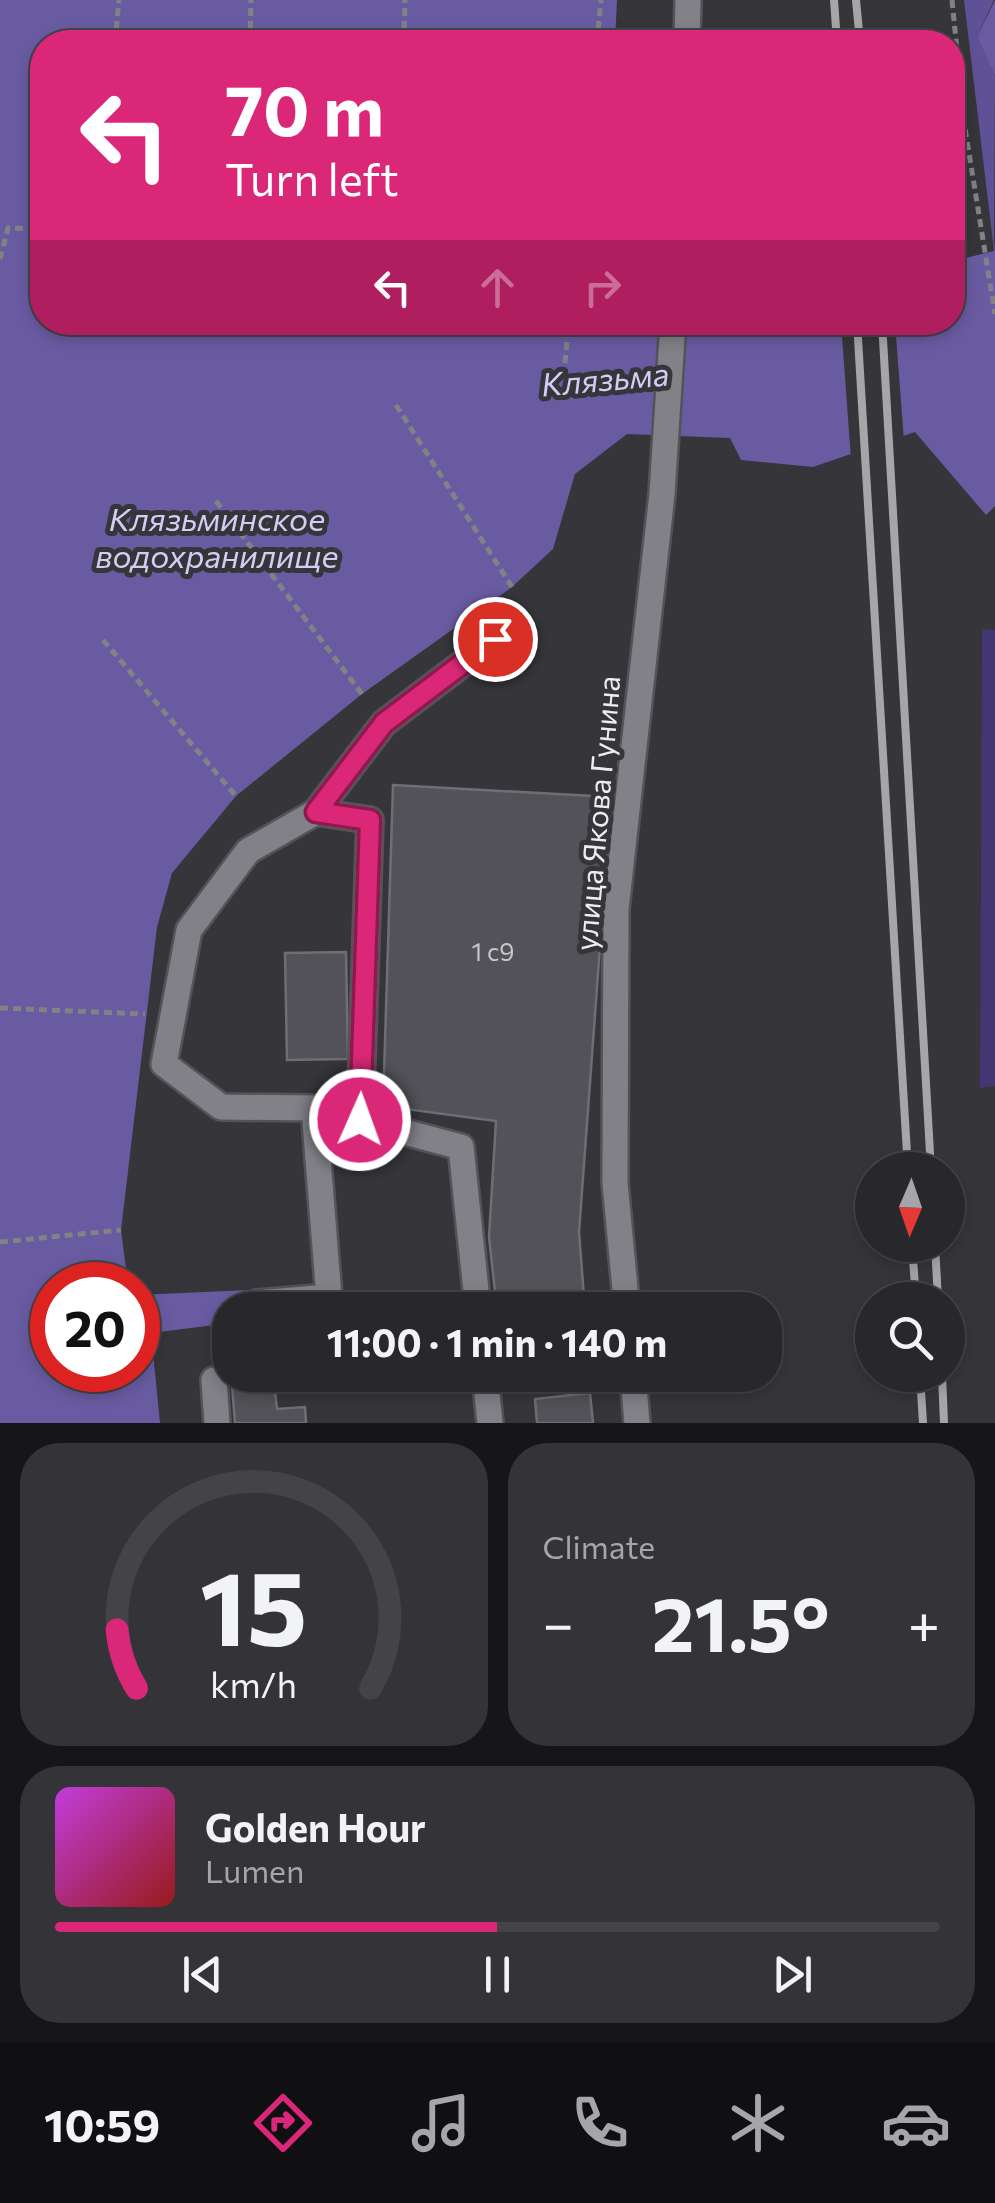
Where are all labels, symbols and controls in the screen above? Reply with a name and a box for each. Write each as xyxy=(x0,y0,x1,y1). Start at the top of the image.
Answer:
text: 70 m xyxy=(225,65,384,150)
icon: left xyxy=(60,70,190,200)
text: Turn left xyxy=(225,150,399,205)
icon: left xyxy=(365,260,420,315)
icon: ahead xyxy=(470,260,525,315)
icon: right xyxy=(575,260,630,315)
water label: Клязьма xyxy=(539,352,671,404)
water label: Клязьминское водохранилище xyxy=(96,498,338,575)
pin xyxy=(453,597,538,682)
icon: arrive xyxy=(468,612,523,667)
street label: улица Якова Гунина xyxy=(566,674,626,952)
house number: 1 с9 xyxy=(471,936,515,966)
position arrow xyxy=(308,1068,412,1172)
north arrow xyxy=(855,1152,965,1262)
map controls xyxy=(855,1152,965,1392)
speed limit sign: 20 xyxy=(30,1262,160,1392)
button: search xyxy=(855,1282,965,1392)
text: 11:00 · 1 min · 140 m xyxy=(327,1318,667,1365)
text: Climate xyxy=(543,1526,655,1566)
text: 15 xyxy=(200,1540,308,1667)
text: 21.5° xyxy=(652,1576,830,1667)
text: − xyxy=(543,1588,574,1655)
text: + xyxy=(908,1588,940,1655)
text: km/h xyxy=(210,1662,297,1705)
text: Golden Hour xyxy=(205,1803,426,1850)
text: Lumen xyxy=(205,1850,304,1890)
icon: previous xyxy=(175,1947,230,2002)
icon: pause xyxy=(470,1947,525,2002)
icon: next xyxy=(765,1947,820,2002)
icon: directions xyxy=(248,2088,318,2158)
icon: music xyxy=(406,2088,476,2158)
icon: phone xyxy=(565,2088,635,2158)
icon: climate xyxy=(723,2088,793,2158)
icon: car xyxy=(881,2088,951,2158)
text: 10:59 xyxy=(44,2096,160,2151)

